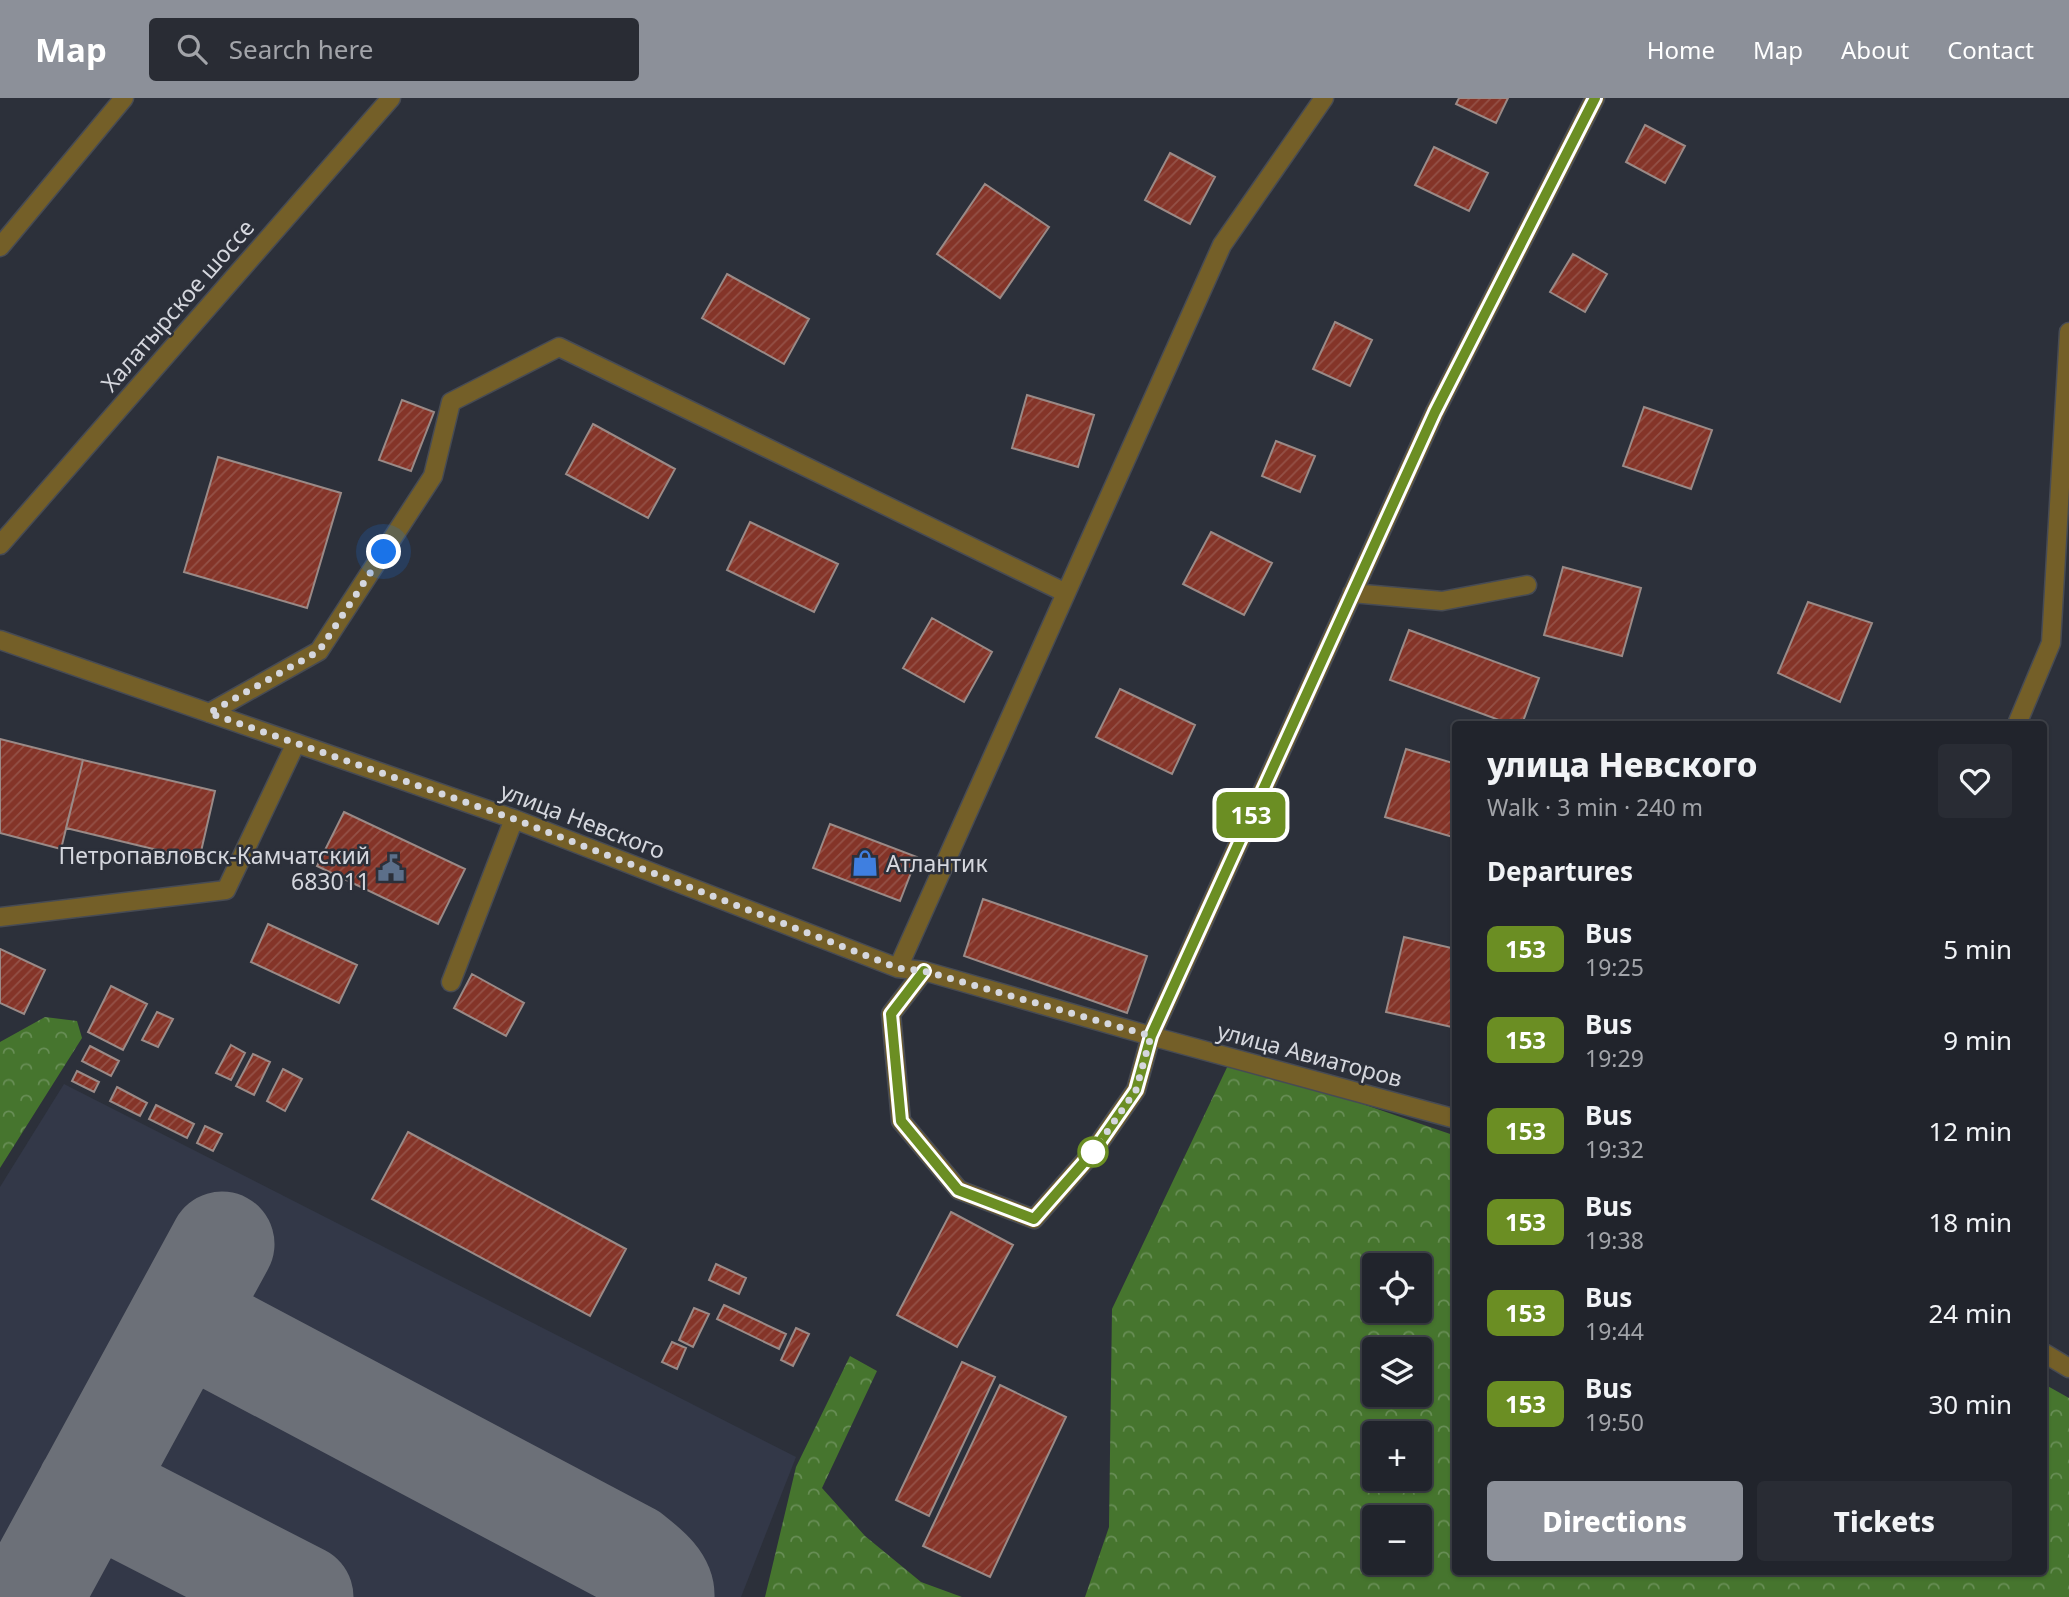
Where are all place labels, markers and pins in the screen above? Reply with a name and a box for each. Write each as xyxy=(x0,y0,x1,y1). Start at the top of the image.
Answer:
place label: Петропавловск-Камчатский 683011 xyxy=(59,839,370,897)
place label: Атлантик xyxy=(886,847,988,879)
shop icon: Атлантик xyxy=(850,848,880,878)
public building icon: Петропавловск-Камчатский 683011 xyxy=(376,853,406,883)
unlabelled marker xyxy=(1078,1137,1108,1167)

